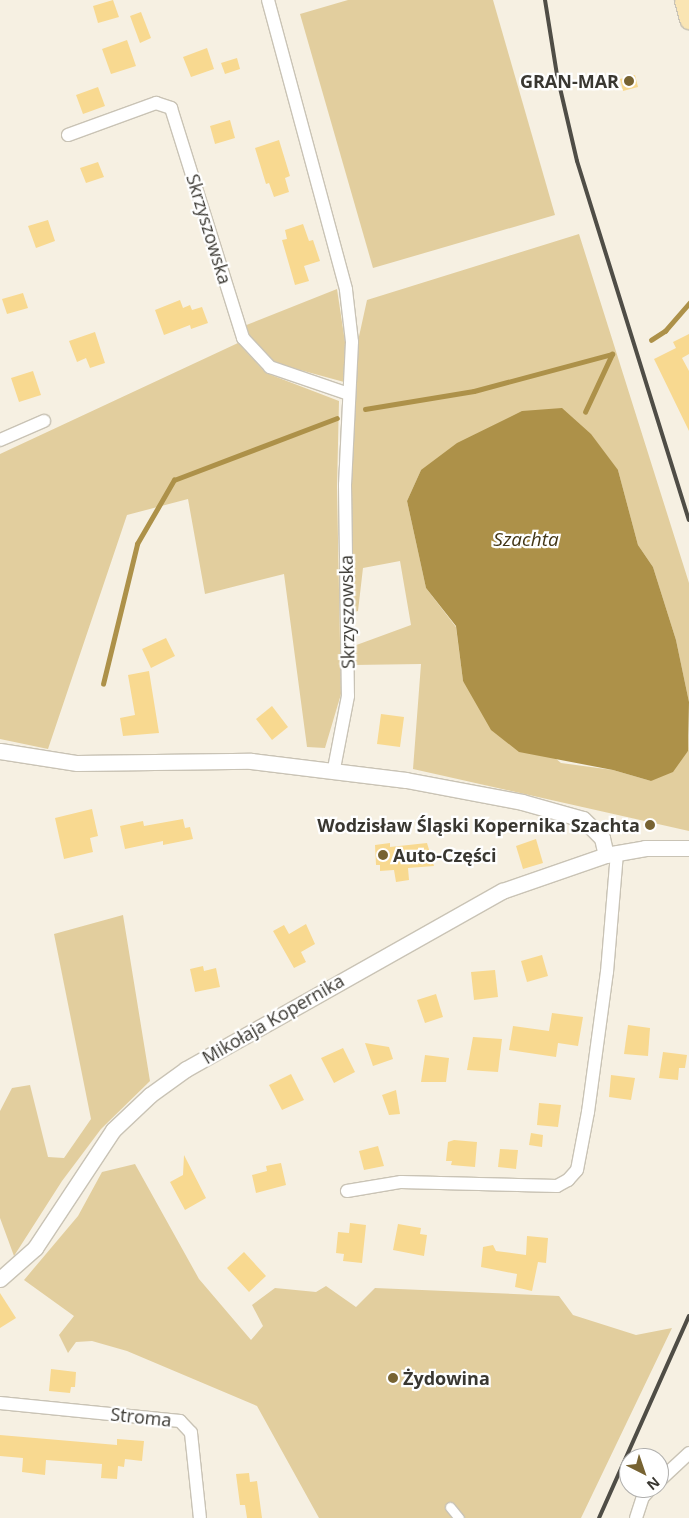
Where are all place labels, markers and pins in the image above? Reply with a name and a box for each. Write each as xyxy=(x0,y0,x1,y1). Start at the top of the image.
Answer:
place label: GRAN-MAR xyxy=(520,70,619,92)
marker: GRAN-MAR xyxy=(623,75,635,87)
place label: Wodzisław Śląski Kopernika Szachta xyxy=(317,814,640,836)
marker: Wodzisław Śląski Kopernika Szachta xyxy=(644,819,656,831)
place label: Auto-Części xyxy=(393,844,497,866)
marker: Auto-Części xyxy=(377,849,389,861)
place label: Żydowina xyxy=(403,1367,490,1389)
marker: Żydowina xyxy=(387,1372,399,1384)

